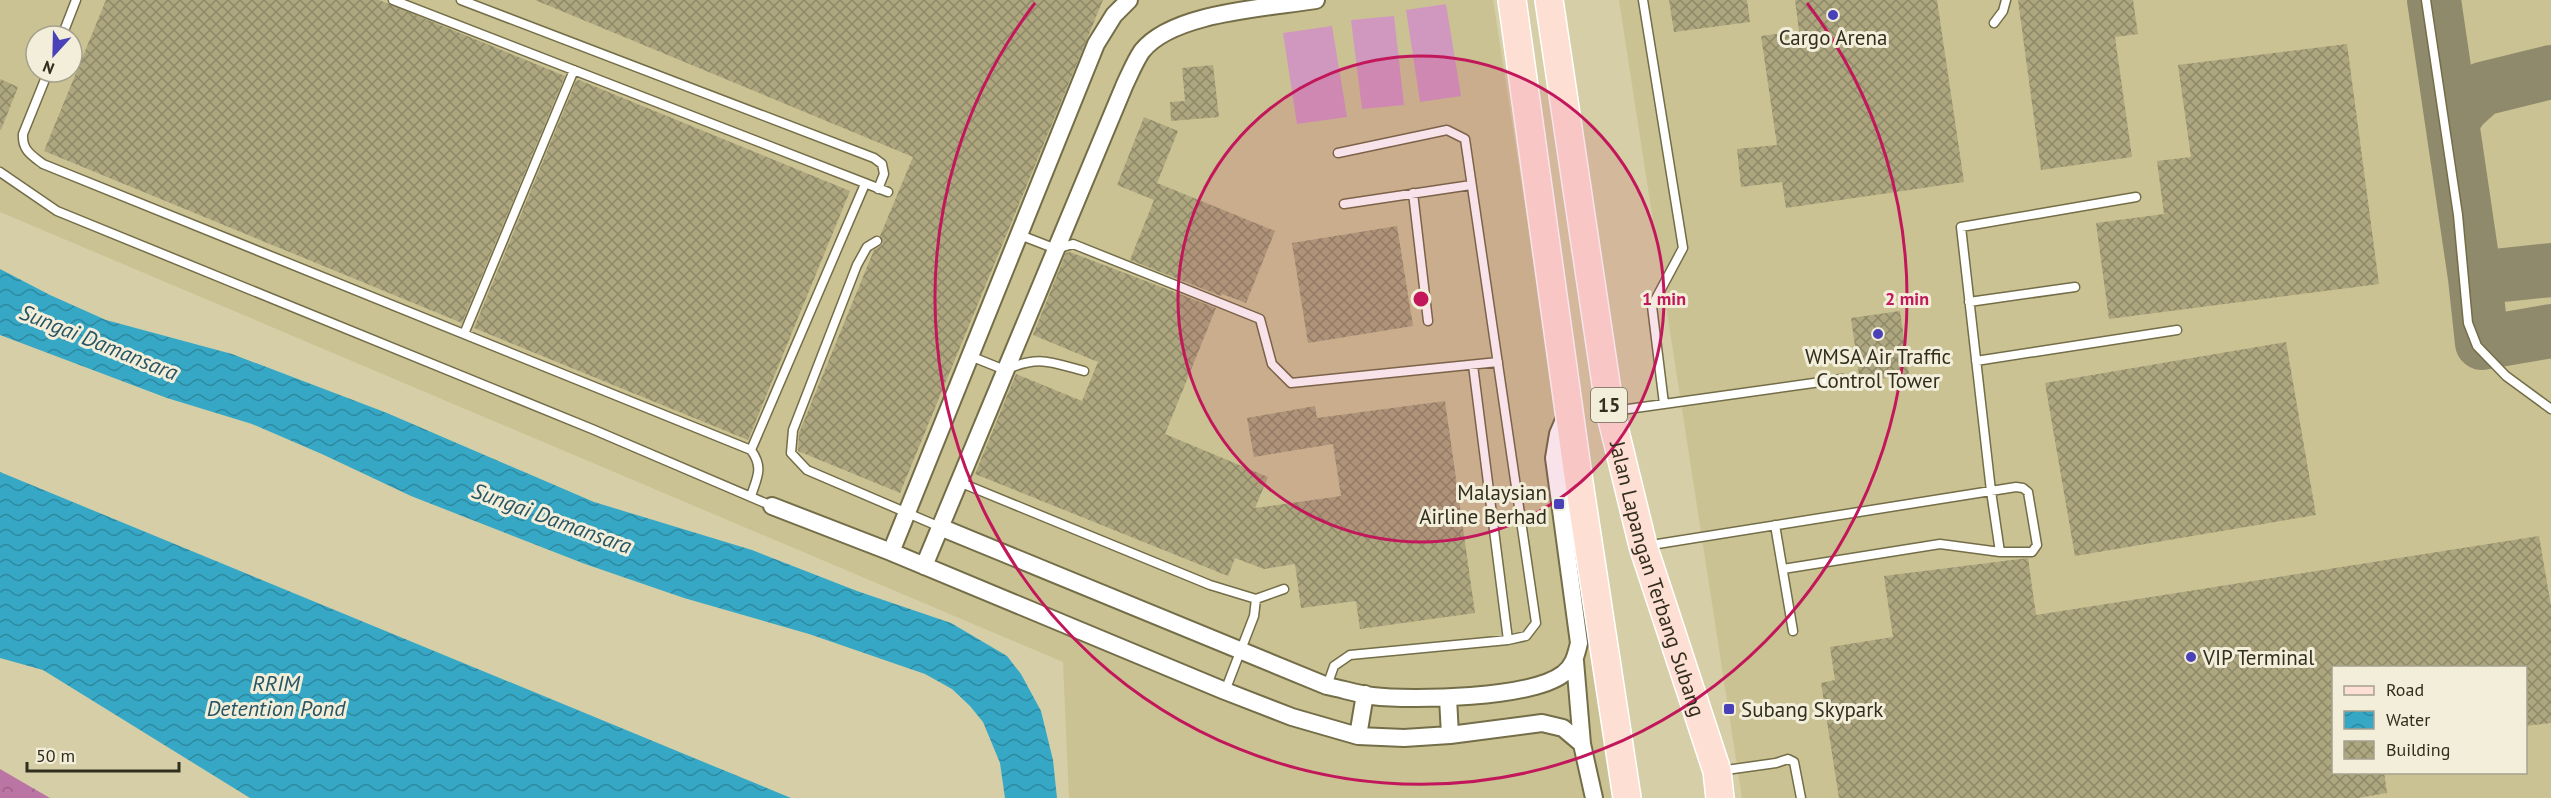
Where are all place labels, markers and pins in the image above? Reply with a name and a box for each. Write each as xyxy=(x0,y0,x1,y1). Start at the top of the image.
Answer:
marker: Cargo Arena xyxy=(1826,8,1840,22)
place label: Cargo Arena xyxy=(1779,24,1887,51)
centre of rings xyxy=(1411,289,1431,309)
marker: WMSA Air Traffic Control Tower xyxy=(1871,327,1885,341)
place label: WMSA Air Traffic Control Tower xyxy=(1805,343,1951,394)
place label: Malaysian Airline Berhad xyxy=(1419,479,1547,530)
marker: Malaysian Airline Berhad xyxy=(1552,497,1566,511)
place label: VIP Terminal xyxy=(2202,644,2314,671)
marker: VIP Terminal xyxy=(2184,650,2198,664)
place label: Subang Skypark xyxy=(1741,696,1883,723)
marker: Subang Skypark xyxy=(1722,702,1736,716)

